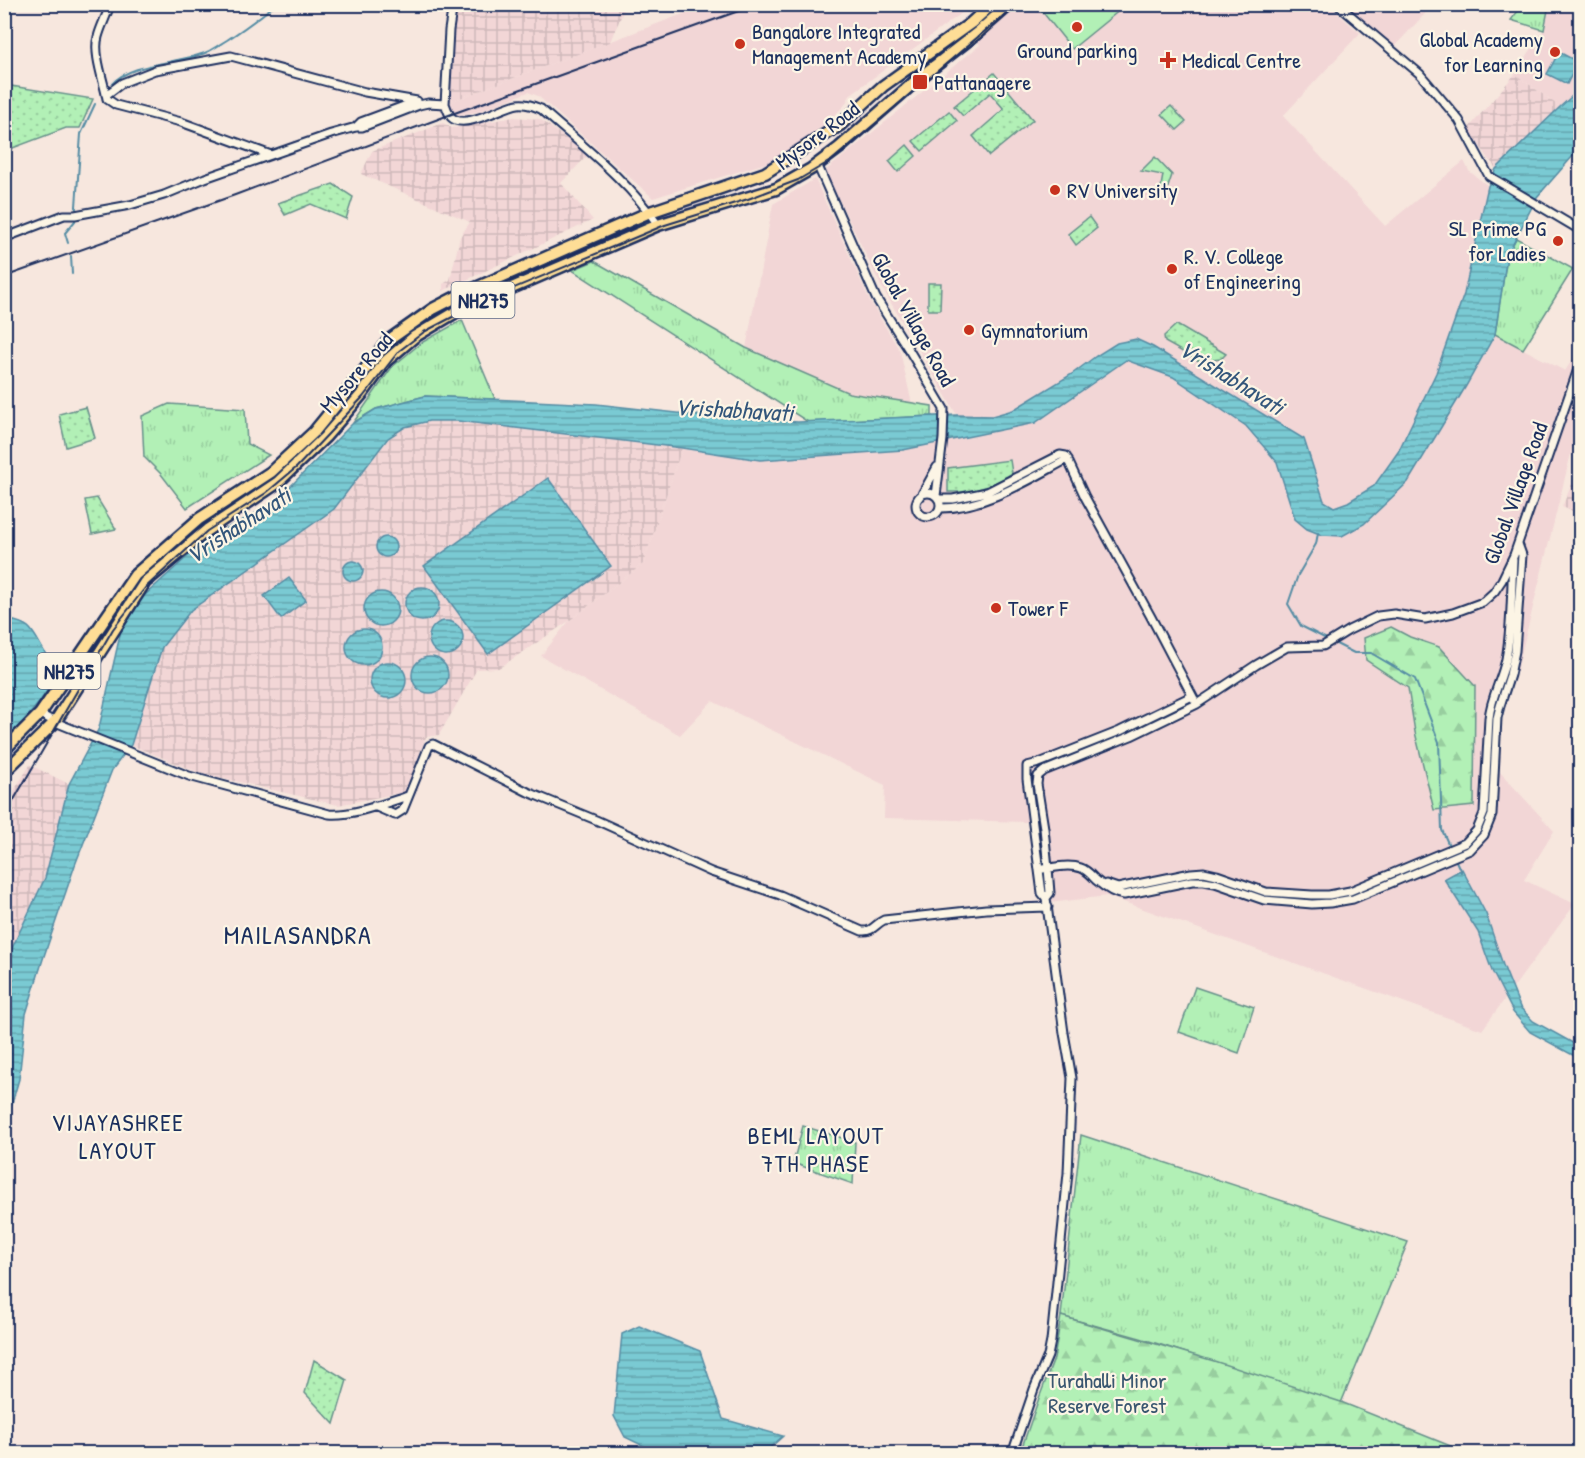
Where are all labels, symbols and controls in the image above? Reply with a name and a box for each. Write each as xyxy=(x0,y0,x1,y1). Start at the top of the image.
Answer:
place label: Bangalore Integrated Management Academy xyxy=(752,16,927,71)
marker: Ground parking xyxy=(1070,20,1084,34)
place label: Global Academy for Learning xyxy=(1420,24,1543,79)
place label: Ground parking xyxy=(1017,35,1137,65)
marker: Bangalore Integrated Management Academy xyxy=(733,37,747,51)
place label: Medical Centre xyxy=(1182,45,1301,75)
marker: Global Academy for Learning xyxy=(1548,45,1562,59)
marker: Medical Centre xyxy=(1159,51,1177,69)
place label: Pattanagere xyxy=(934,67,1032,97)
marker: Pattanagere xyxy=(911,73,929,91)
street label: Mysore Road xyxy=(769,93,866,176)
place label: RV University xyxy=(1067,175,1178,205)
marker: RV University xyxy=(1048,183,1062,197)
place label: SL Prime PG for Ladies xyxy=(1449,213,1546,268)
marker: SL Prime PG for Ladies xyxy=(1551,234,1565,248)
place label: R. V. College of Engineering xyxy=(1184,241,1301,296)
street label: Global Village Road xyxy=(865,247,963,392)
marker: R. V. College of Engineering xyxy=(1165,262,1179,276)
road number: NH275 xyxy=(452,282,514,318)
place label: Gymnatorium xyxy=(981,315,1088,345)
marker: Gymnatorium xyxy=(962,323,976,337)
street label: Mysore Road xyxy=(313,325,400,419)
water label: Vrishabhavati xyxy=(1173,332,1293,423)
water label: Vrishabhavati xyxy=(674,390,797,428)
street label: Global Village Road xyxy=(1475,418,1555,568)
water label: Vrishabhavati xyxy=(179,478,299,571)
place label: Tower F xyxy=(1008,593,1069,623)
marker: Tower F xyxy=(989,601,1003,615)
road number: NH275 xyxy=(38,653,100,689)
district label: MAILASANDRA xyxy=(224,917,372,952)
district label: VIJAYASHREE LAYOUT xyxy=(52,1106,184,1166)
district label: BEML LAYOUT 7TH PHASE xyxy=(747,1119,885,1179)
park label: Turahalli Minor Reserve Forest xyxy=(1048,1365,1167,1420)

